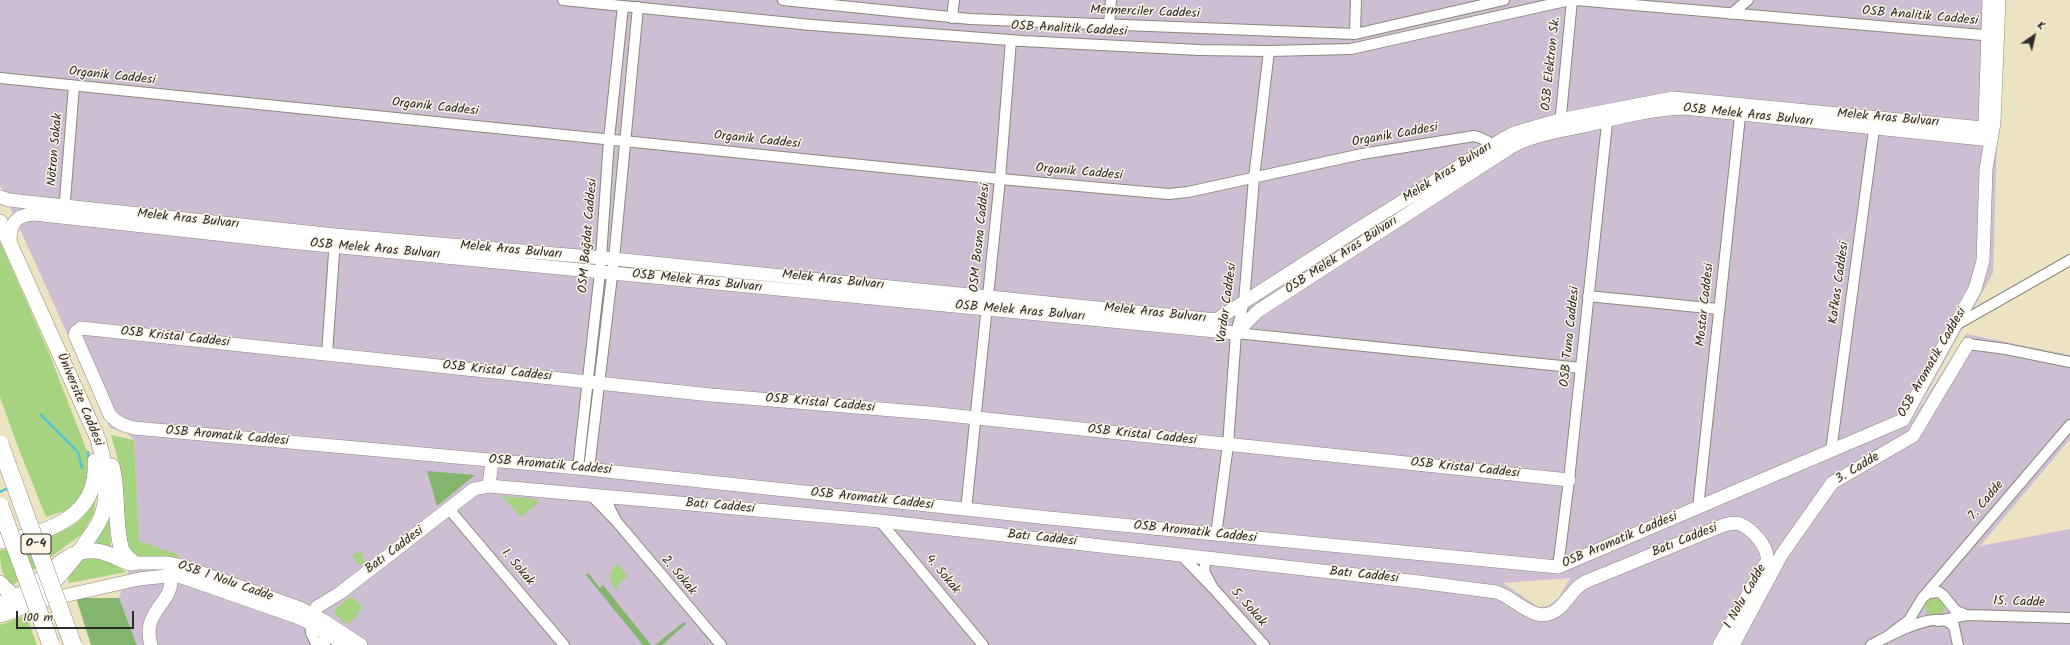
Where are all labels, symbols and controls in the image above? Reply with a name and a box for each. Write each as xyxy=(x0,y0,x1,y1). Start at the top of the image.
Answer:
street label: Mermerciler Caddesi xyxy=(1090,3,1200,23)
street label: OSB Analitik Caddesi xyxy=(1861,4,1979,30)
street label: OSB Elektron Sk. xyxy=(1539,16,1565,112)
north arrow xyxy=(2014,16,2054,56)
text: K xyxy=(2033,17,2048,35)
street label: OSB Analitik Caddesi xyxy=(1010,19,1128,41)
street label: Organik Caddesi xyxy=(68,65,156,89)
street label: Organik Caddesi xyxy=(391,96,479,120)
street label: OSB Melek Aras Bulvarı xyxy=(1682,101,1814,131)
street label: Melek Aras Bulvarı xyxy=(1836,107,1940,131)
street label: Nötron Sokak xyxy=(45,113,67,187)
street label: Organik Caddesi xyxy=(1351,121,1439,151)
street label: Organik Caddesi xyxy=(713,129,801,153)
street label: Melek Aras Bulvarı xyxy=(1400,139,1496,207)
street label: Organik Caddesi xyxy=(1035,161,1123,185)
street label: OSM Bağdat Caddesi xyxy=(576,178,602,294)
street label: OSM Bosna Caddesi xyxy=(968,183,994,293)
street label: Melek Aras Bulvarı xyxy=(136,207,240,233)
street label: OSB Melek Aras Bulvarı xyxy=(1283,214,1401,298)
street label: OSB Melek Aras Bulvarı xyxy=(309,237,441,263)
street label: Melek Aras Bulvarı xyxy=(459,239,563,263)
street label: Kafkas Caddesi xyxy=(1827,241,1853,325)
street label: Vardar Caddesi xyxy=(1215,262,1241,344)
street label: Mostar Caddesi xyxy=(1694,263,1718,347)
street label: OSB Melek Aras Bulvarı xyxy=(631,267,763,297)
street label: Melek Aras Bulvarı xyxy=(781,268,885,294)
street label: OSB Tuna Caddesi xyxy=(1558,286,1584,388)
street label: OSB Melek Aras Bulvarı xyxy=(954,299,1086,325)
street label: Melek Aras Bulvarı xyxy=(1103,301,1207,327)
street label: OSB Aromatik Caddesi xyxy=(1895,306,1971,420)
street label: OSB Kristal Caddesi xyxy=(120,325,230,351)
street label: Üniversite Caddesi xyxy=(52,351,106,449)
street label: OSB Kristal Caddesi xyxy=(442,359,552,385)
street label: OSB Kristal Caddesi xyxy=(765,391,875,417)
street label: OSB Kristal Caddesi xyxy=(1087,423,1197,449)
street label: OSB Aromatik Caddesi xyxy=(165,424,289,450)
street label: 3. Cadde xyxy=(1833,450,1883,488)
street label: OSB Aromatik Caddesi xyxy=(488,453,612,479)
street label: OSB Kristal Caddesi xyxy=(1410,456,1520,482)
street label: 7. Cadde xyxy=(1966,478,2008,524)
street label: OSB Aromatik Caddesi xyxy=(810,486,934,514)
street label: Batı Caddesi xyxy=(685,496,755,518)
street label: OSB Aromatik Caddesi xyxy=(1560,510,1680,572)
street label: OSB Aromatik Caddesi xyxy=(1133,519,1257,547)
street label: Batı Caddesi xyxy=(1650,521,1720,561)
street label: Batı Caddesi xyxy=(363,524,427,578)
street label: Batı Caddesi xyxy=(1007,528,1077,550)
road number: O-4 xyxy=(21,534,51,554)
street label: 1. Sokak xyxy=(497,546,537,590)
street label: 4. Sokak xyxy=(921,552,963,598)
street label: 2. Sokak xyxy=(657,553,699,599)
street label: OSB 1 Nolu Cadde xyxy=(175,558,275,606)
street label: 1 Nolu Cadde xyxy=(1721,562,1771,632)
street label: Batı Caddesi xyxy=(1329,565,1399,587)
street label: 5. Sokak xyxy=(1227,586,1269,630)
street label: 15. Cadde xyxy=(1993,594,2045,612)
scale bar xyxy=(18,603,136,629)
text: 100 m xyxy=(23,608,53,627)

